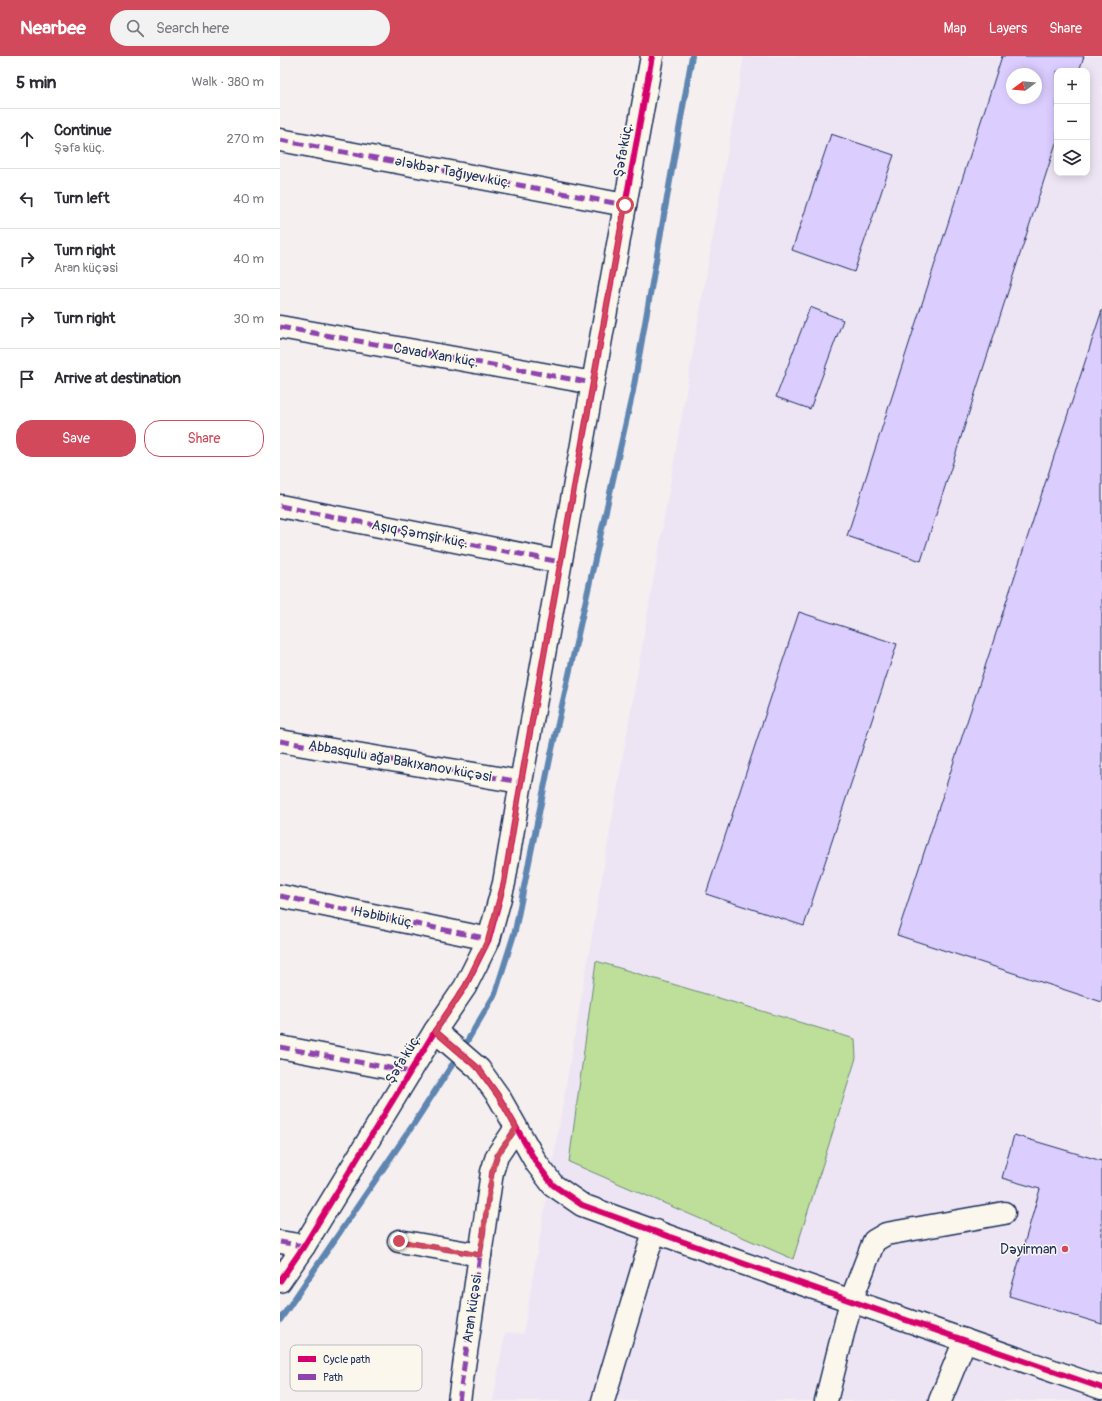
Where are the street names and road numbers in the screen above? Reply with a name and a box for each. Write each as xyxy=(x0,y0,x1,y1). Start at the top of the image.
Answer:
street label: Şəfa küç. xyxy=(610,122,636,178)
street label: Ələkbər Tağıyev küç. xyxy=(393,152,513,192)
street label: Cavad Xan küç. xyxy=(392,339,480,371)
street label: Aşıq Şəmşir küç. xyxy=(370,516,470,552)
street label: Abbasqulu ağa Bakıxanov küçəsi xyxy=(307,737,493,786)
street label: Həbibi küç. xyxy=(352,902,416,932)
street label: Şəfa küç. xyxy=(382,1031,424,1087)
street label: Aran küçəsi xyxy=(459,1273,485,1344)

